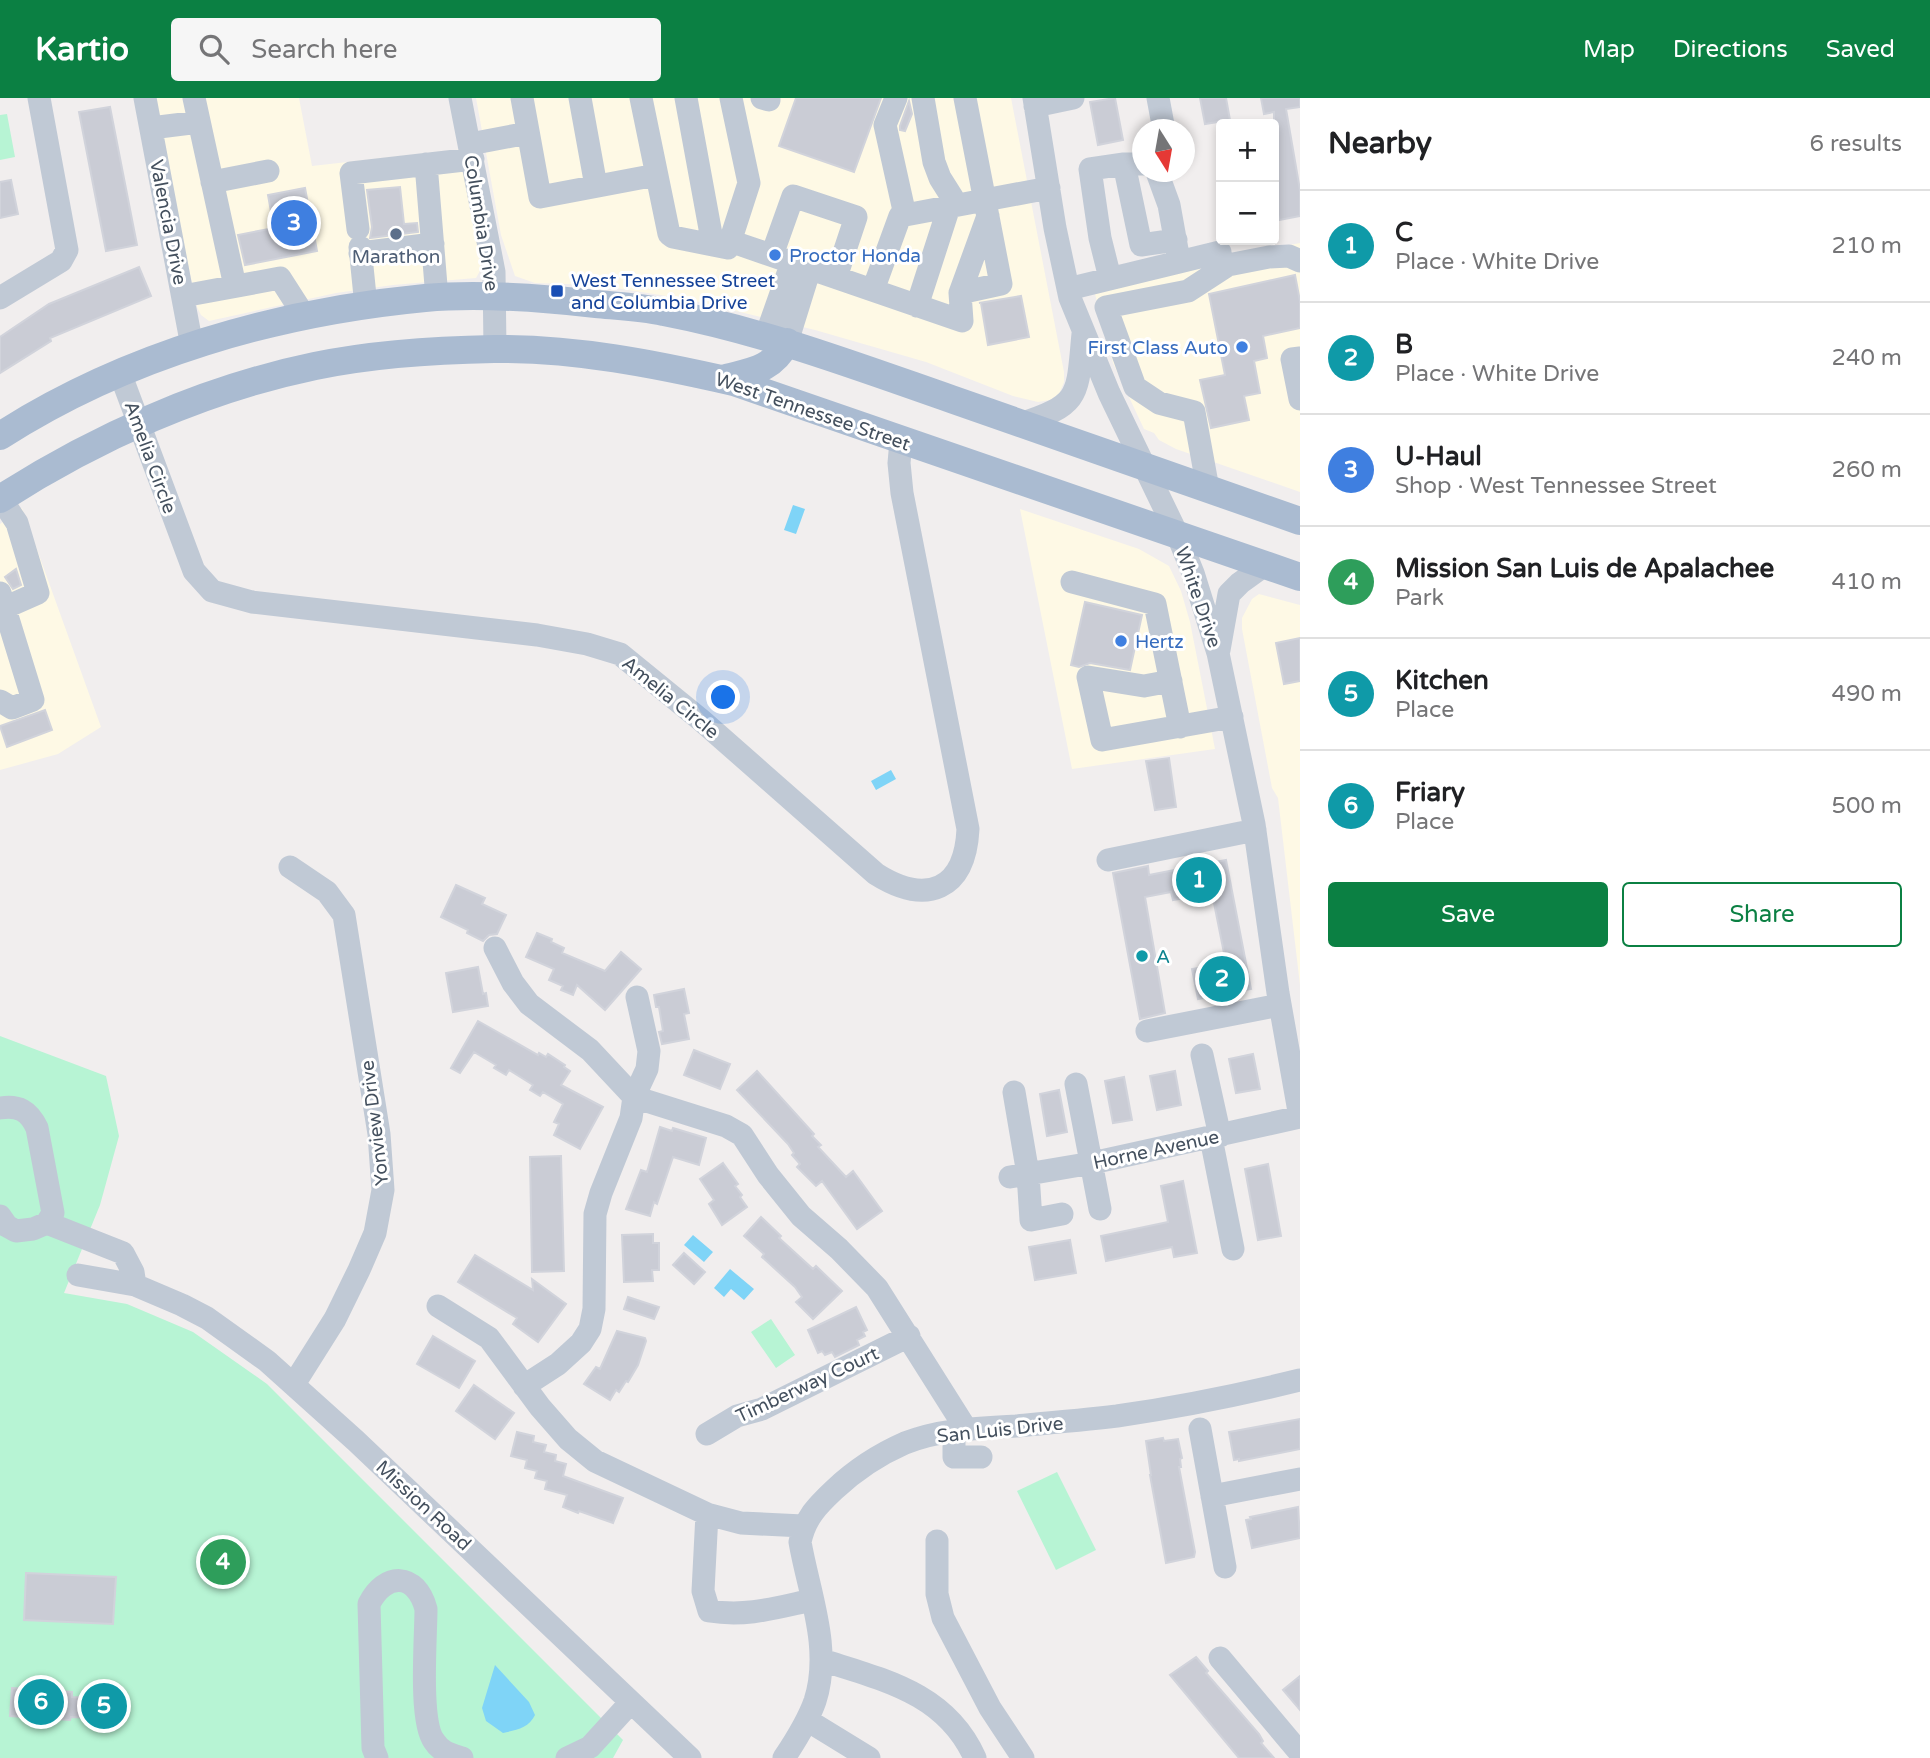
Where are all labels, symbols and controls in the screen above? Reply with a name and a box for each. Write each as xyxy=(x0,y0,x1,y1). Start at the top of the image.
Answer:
search box xyxy=(171,18,661,81)
text: Kartio xyxy=(35,30,129,69)
icon: search xyxy=(195,30,233,68)
text: Search here xyxy=(251,34,397,65)
text: Map xyxy=(1583,35,1635,64)
text: Directions xyxy=(1673,35,1788,64)
text: Saved xyxy=(1826,35,1895,64)
north arrow xyxy=(1132,119,1195,182)
map controls xyxy=(1216,119,1279,245)
button: + xyxy=(1216,119,1279,182)
text: Nearby xyxy=(1328,125,1432,162)
text: 6 results xyxy=(1809,130,1902,158)
street label: Columbia Drive xyxy=(459,154,503,293)
street label: Valencia Drive xyxy=(145,158,191,287)
button: − xyxy=(1216,182,1279,245)
pin: 3 xyxy=(271,197,317,249)
text: C xyxy=(1395,217,1413,248)
marker: Marathon xyxy=(388,226,404,242)
text: 1 xyxy=(1344,232,1358,260)
text: 210 m xyxy=(1832,232,1902,260)
place label: Proctor Honda xyxy=(789,245,921,267)
place label: Marathon xyxy=(352,246,440,268)
marker: Proctor Honda xyxy=(767,247,783,263)
text: Place · White Drive xyxy=(1395,248,1599,276)
place label: West Tennessee Street and Columbia Drive xyxy=(571,270,775,314)
marker: West Tennessee Street and Columbia Drive xyxy=(549,283,565,299)
text: B xyxy=(1395,329,1413,360)
place label: First Class Auto xyxy=(1087,337,1228,359)
marker: First Class Auto xyxy=(1234,339,1250,355)
text: 2 xyxy=(1344,344,1358,372)
text: 240 m xyxy=(1832,344,1902,372)
text: Place · White Drive xyxy=(1395,360,1599,388)
street label: West Tennessee Street xyxy=(712,368,913,456)
street label: Amelia Circle xyxy=(120,398,181,516)
text: U-Haul xyxy=(1395,441,1482,472)
text: 3 xyxy=(1344,456,1358,484)
text: 260 m xyxy=(1832,456,1902,484)
text: Shop · West Tennessee Street xyxy=(1395,472,1717,500)
street label: White Drive xyxy=(1171,544,1226,651)
text: Mission San Luis de Apalachee xyxy=(1395,553,1774,584)
text: 4 xyxy=(1344,568,1358,596)
text: 410 m xyxy=(1832,568,1902,596)
text: Park xyxy=(1395,584,1444,612)
place label: Hertz xyxy=(1135,631,1184,653)
marker: Hertz xyxy=(1113,633,1129,649)
street label: Amelia Circle xyxy=(618,652,723,743)
text: Kitchen xyxy=(1395,665,1489,696)
your location xyxy=(706,680,740,714)
text: 5 xyxy=(1344,680,1358,708)
text: 490 m xyxy=(1832,680,1902,708)
text: Place xyxy=(1395,696,1454,724)
text: Friary xyxy=(1395,777,1465,808)
text: 6 xyxy=(1344,792,1358,820)
text: 500 m xyxy=(1832,792,1902,820)
text: Place xyxy=(1395,808,1454,836)
pin: 1 xyxy=(1176,854,1222,906)
button: Save xyxy=(1328,882,1608,947)
button: Share xyxy=(1622,882,1902,947)
place label: A xyxy=(1156,946,1170,968)
marker: A xyxy=(1134,948,1150,964)
pin: 2 xyxy=(1199,953,1245,1005)
street label: Yonview Drive xyxy=(356,1059,394,1187)
street label: Horne Avenue xyxy=(1091,1126,1221,1174)
street label: Timberway Court xyxy=(733,1342,882,1428)
street label: San Luis Drive xyxy=(936,1412,1064,1448)
street label: Mission Road xyxy=(371,1456,475,1555)
pin: 4 xyxy=(200,1536,246,1588)
pin: 6 xyxy=(18,1676,64,1728)
pin: 5 xyxy=(81,1680,127,1732)

